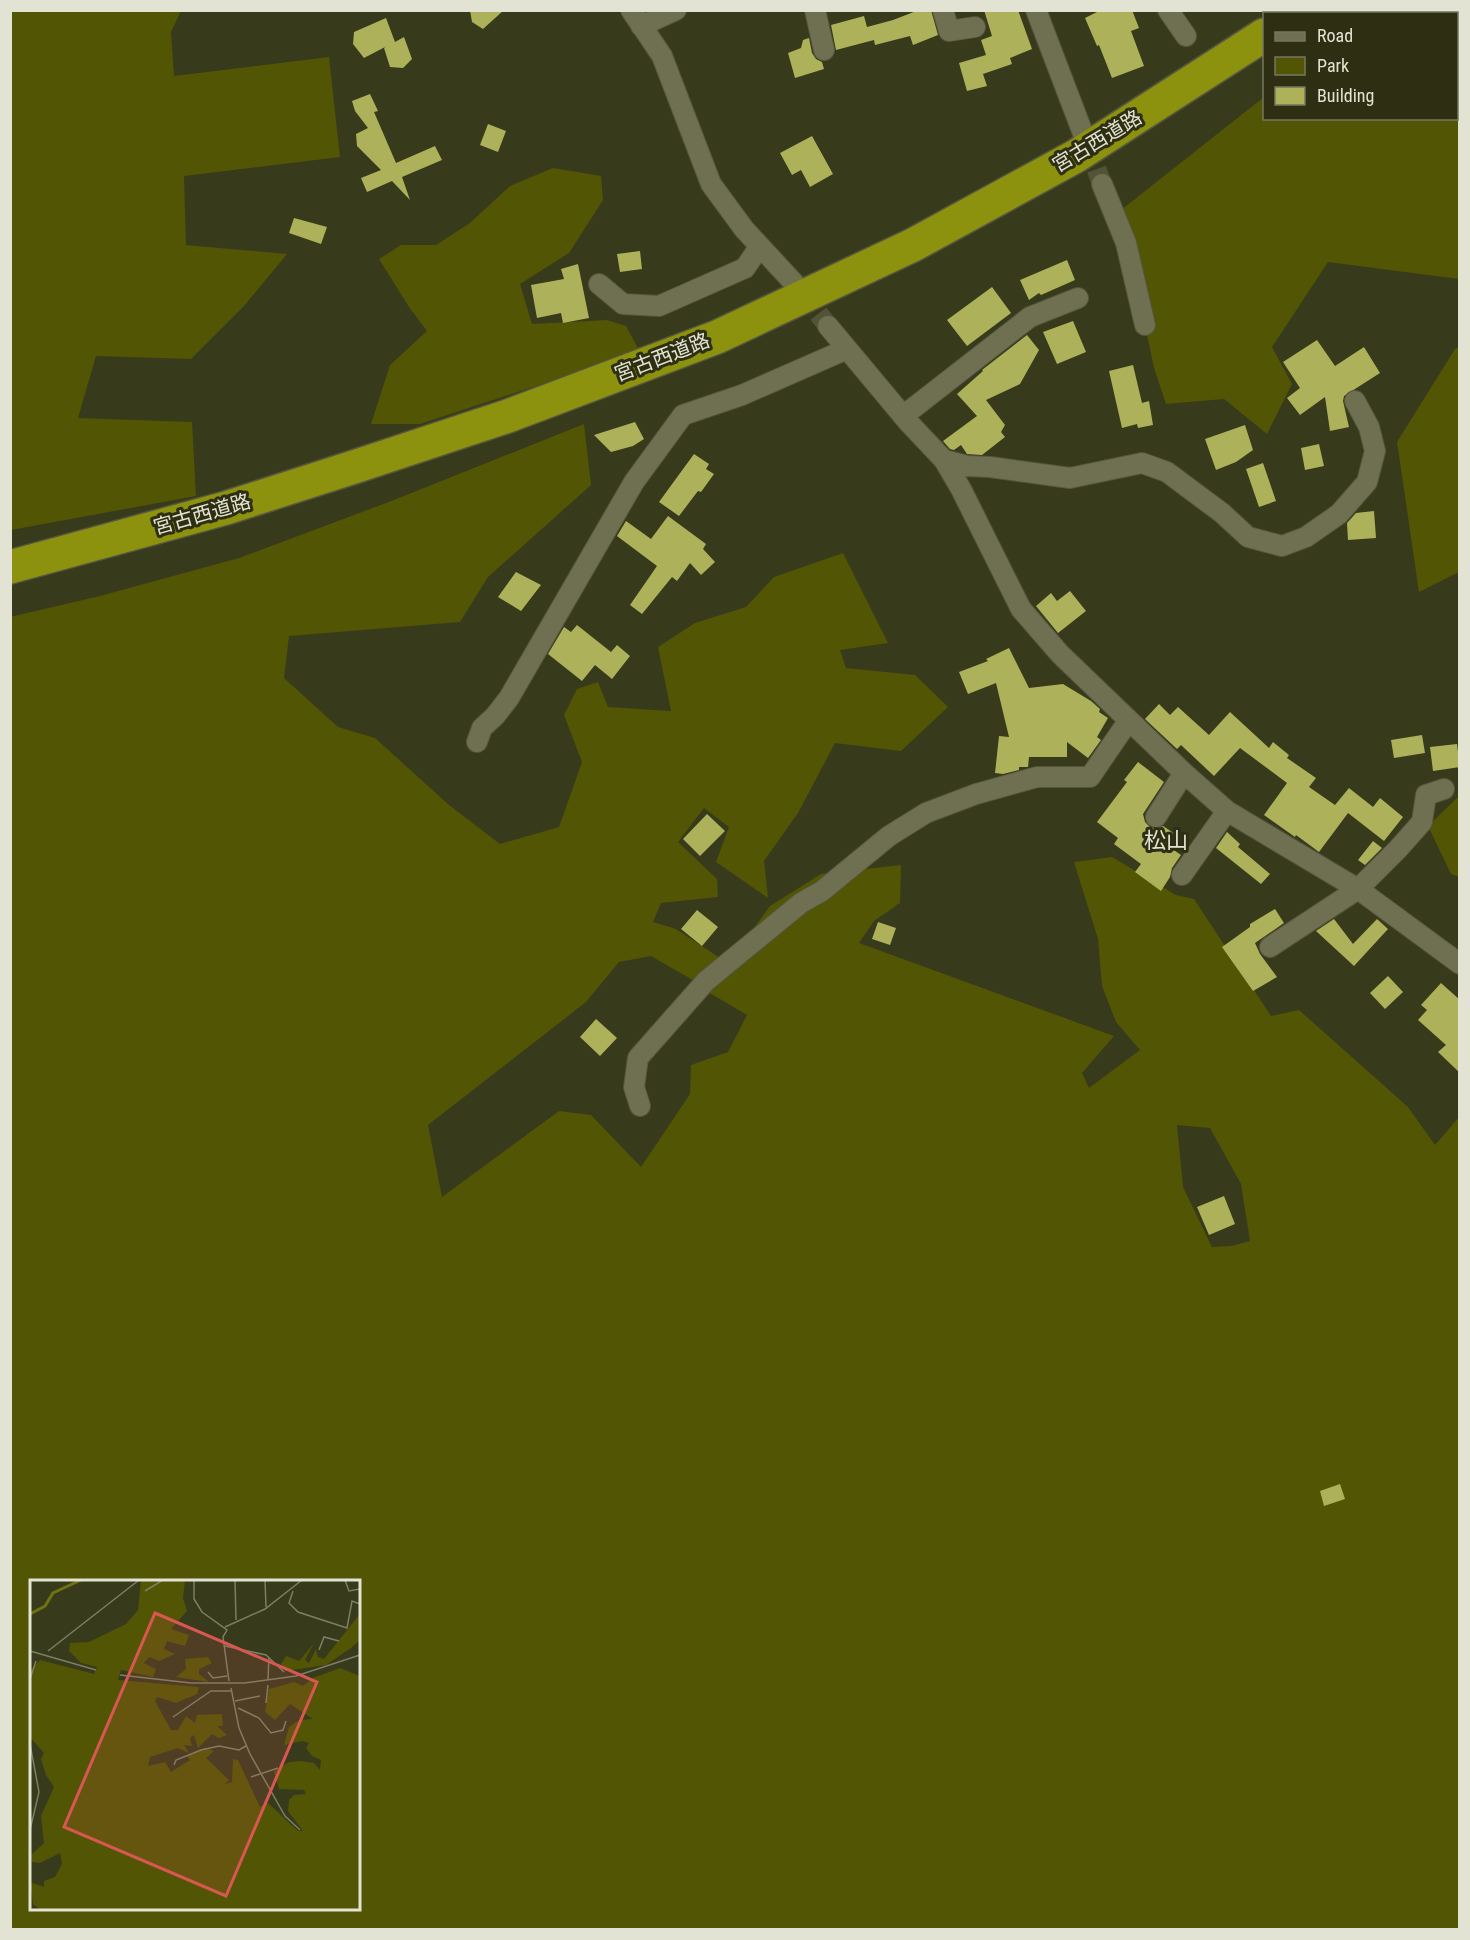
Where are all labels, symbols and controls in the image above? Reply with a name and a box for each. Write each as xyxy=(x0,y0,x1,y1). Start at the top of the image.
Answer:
legend xyxy=(1263,12,1458,120)
text: Road xyxy=(1317,25,1353,46)
text: Park xyxy=(1317,55,1349,76)
text: Building xyxy=(1317,85,1374,106)
street label: 宮古西道路 xyxy=(1048,105,1146,177)
street label: 宮古西道路 xyxy=(611,328,713,386)
street label: 宮古西道路 xyxy=(151,489,253,539)
district label: 松山 xyxy=(1144,828,1188,853)
inset map xyxy=(30,1580,360,1910)

